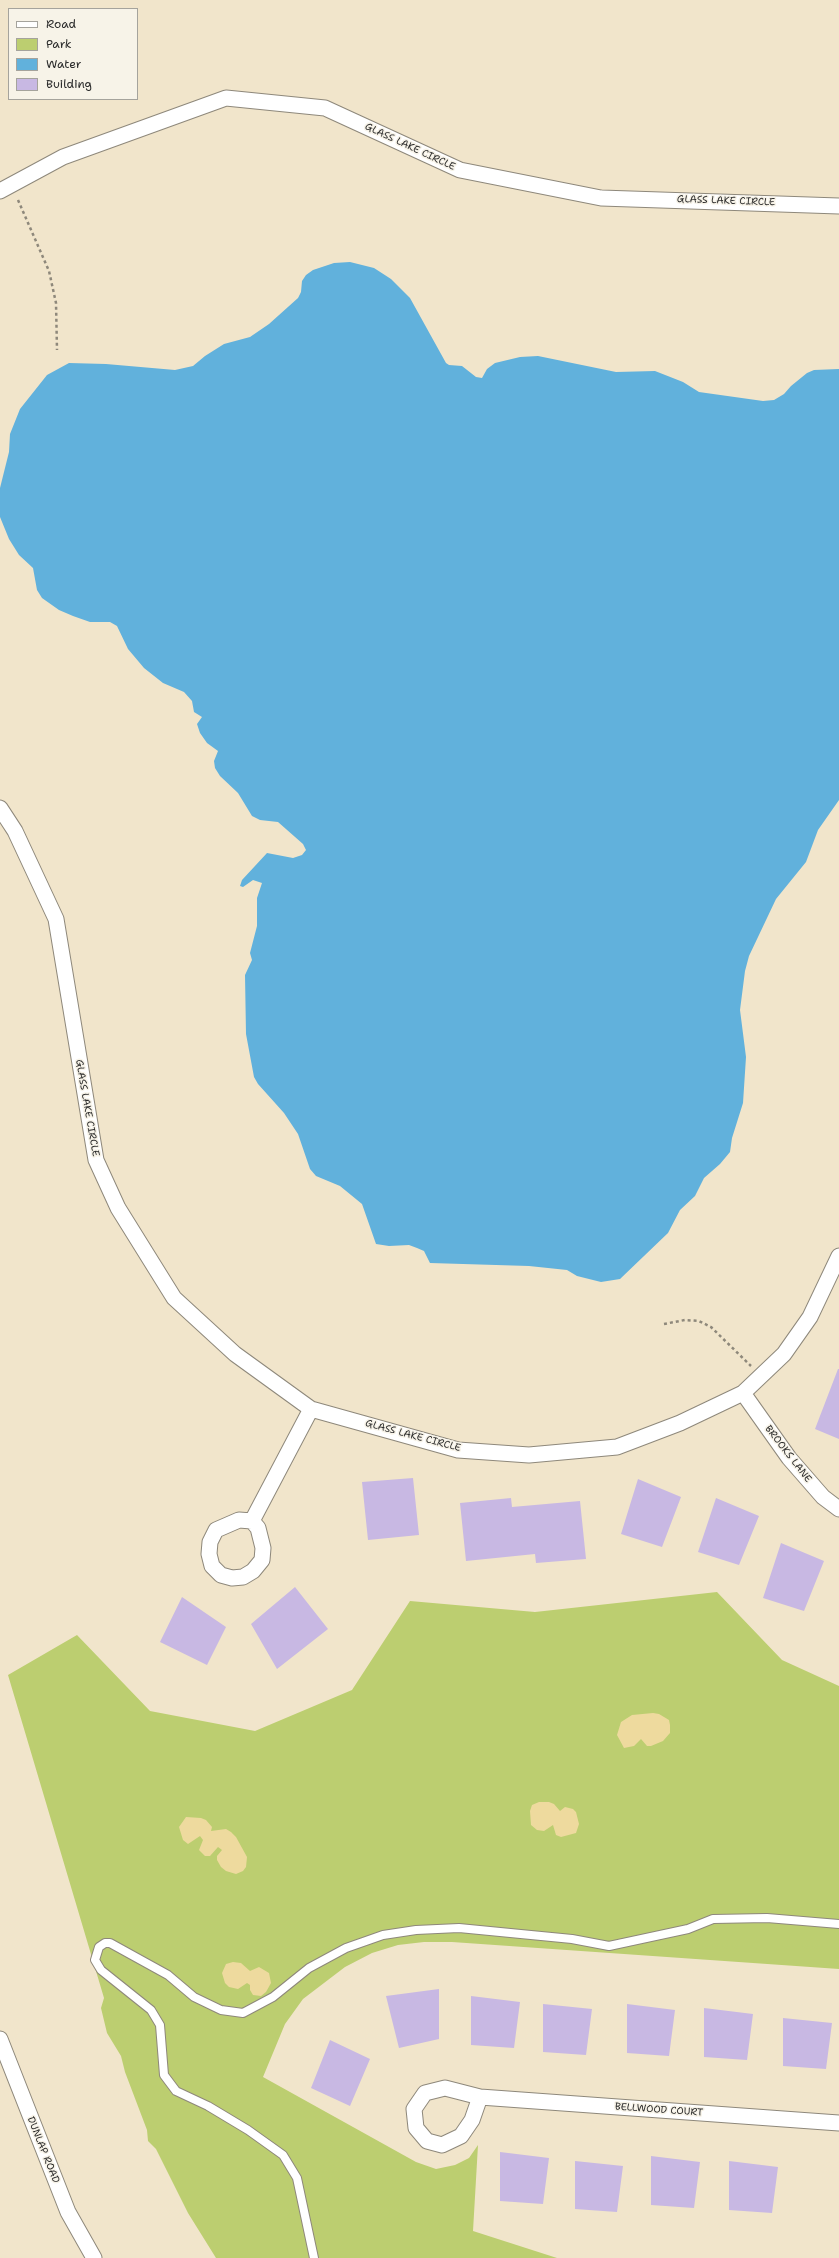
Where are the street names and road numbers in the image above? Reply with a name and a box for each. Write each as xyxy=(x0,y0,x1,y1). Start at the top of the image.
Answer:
street label: GLASS LAKE CIRCLE xyxy=(363,121,457,173)
street label: GLASS LAKE CIRCLE xyxy=(677,193,775,209)
street label: GLASS LAKE CIRCLE xyxy=(73,1059,101,1157)
street label: GLASS LAKE CIRCLE xyxy=(364,1417,462,1455)
street label: BROOKS LANE xyxy=(762,1423,814,1485)
street label: BELLWOOD COURT xyxy=(614,2101,704,2119)
street label: DUNLAP ROAD xyxy=(24,2115,62,2185)

